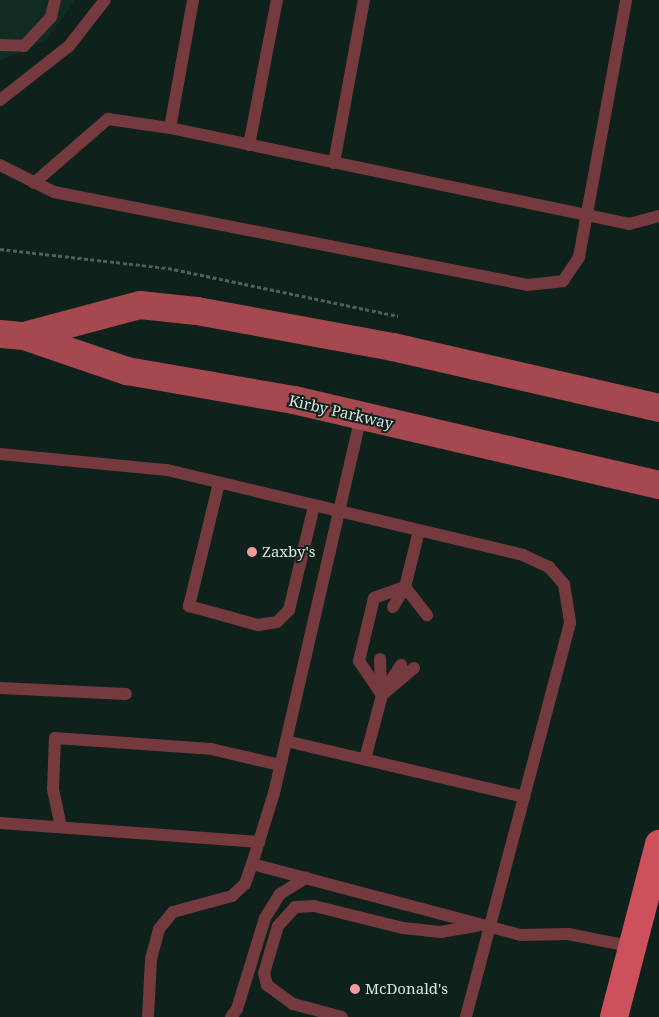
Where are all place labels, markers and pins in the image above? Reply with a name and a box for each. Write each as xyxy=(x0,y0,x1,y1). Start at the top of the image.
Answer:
place label: Zaxby's xyxy=(262,543,315,561)
marker: Zaxby's xyxy=(246,546,258,558)
place label: McDonald's xyxy=(365,980,448,998)
marker: McDonald's xyxy=(349,983,361,995)

